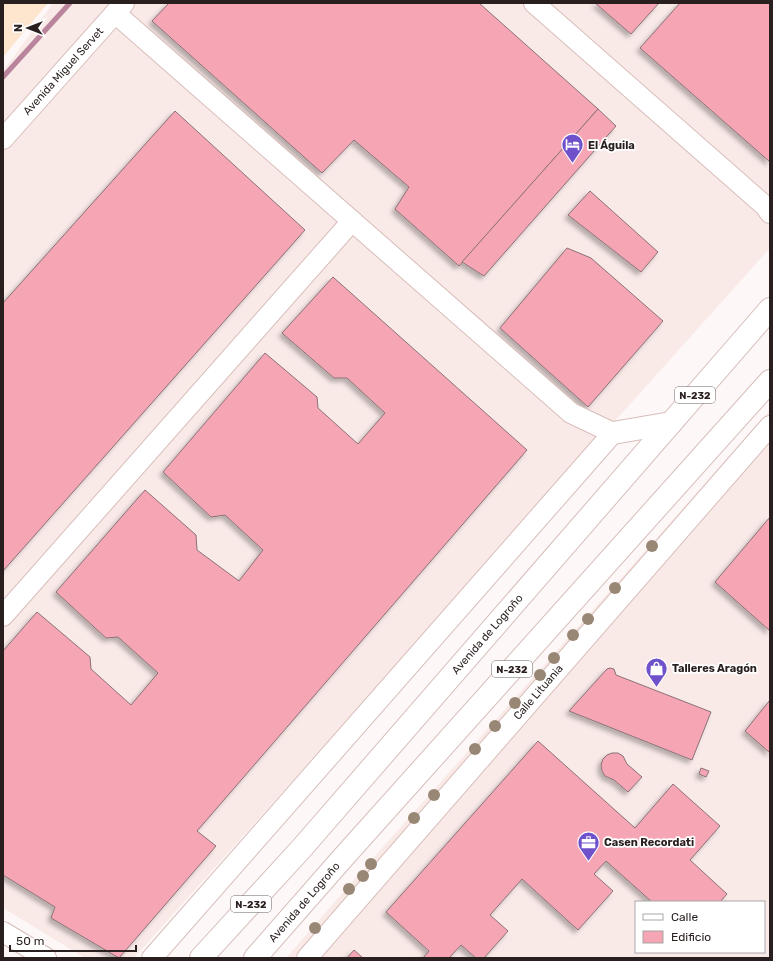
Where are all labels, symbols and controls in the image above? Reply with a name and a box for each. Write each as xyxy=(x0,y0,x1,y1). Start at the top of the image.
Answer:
north arrow xyxy=(8,8,48,48)
text: N xyxy=(12,24,25,32)
street label: Avenida Miguel Servet xyxy=(21,24,107,118)
hotel icon: El Águila xyxy=(559,132,585,165)
place label: El Águila xyxy=(588,139,635,152)
road number: N-232 xyxy=(675,387,715,403)
street label: Avenida de Logroño xyxy=(449,592,526,677)
shop icon: Talleres Aragón xyxy=(644,655,670,688)
road number: N-232 xyxy=(492,661,532,677)
street label: Calle Lituania xyxy=(511,662,566,723)
place label: Talleres Aragón xyxy=(672,662,757,675)
office icon: Casen Recordati xyxy=(575,829,601,862)
place label: Casen Recordati xyxy=(604,836,694,849)
street label: Avenida de Logroño xyxy=(266,860,343,945)
road number: N-232 xyxy=(231,896,271,912)
legend xyxy=(635,901,765,953)
text: Calle xyxy=(671,910,698,924)
scale bar xyxy=(10,927,136,953)
text: Edificio xyxy=(671,930,711,944)
text: 50 m xyxy=(16,934,44,948)

